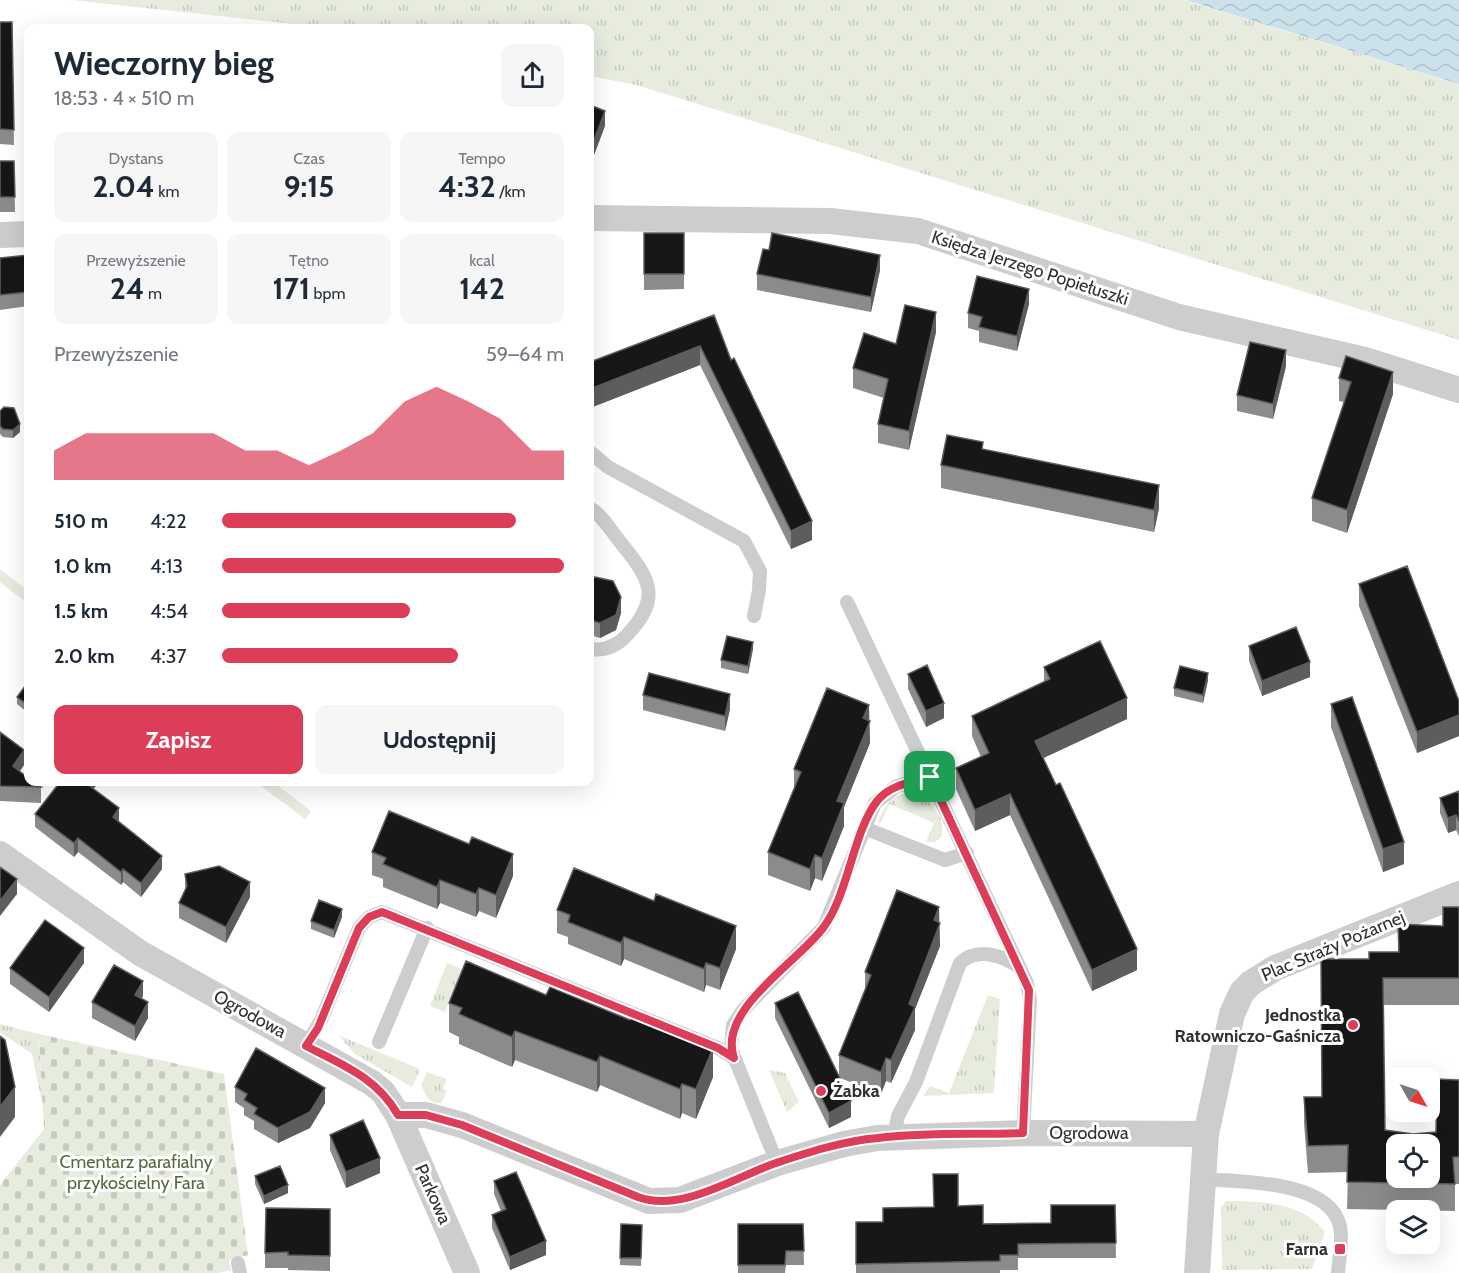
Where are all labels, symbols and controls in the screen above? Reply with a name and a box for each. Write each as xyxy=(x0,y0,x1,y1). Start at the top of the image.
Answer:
text: Wieczorny bieg xyxy=(54,43,274,83)
button: share xyxy=(501,44,564,107)
text: 18:53 · 4 × 510 m xyxy=(54,86,194,110)
text: Dystans xyxy=(109,149,163,168)
text: Czas xyxy=(293,149,325,168)
text: Tempo xyxy=(458,149,506,168)
text: 2.04 xyxy=(93,168,155,205)
text: 9:15 xyxy=(284,168,334,205)
text: 4:32 xyxy=(438,168,496,205)
text: km xyxy=(155,182,179,201)
text: /km xyxy=(496,182,526,201)
street label: Księdza Jerzego Popiełuszki xyxy=(929,226,1131,310)
text: Przewyższenie xyxy=(86,251,186,270)
text: Tętno xyxy=(289,251,329,270)
text: kcal xyxy=(469,251,495,270)
text: 24 xyxy=(110,270,144,307)
text: 171 xyxy=(273,270,310,307)
text: 142 xyxy=(459,270,505,307)
text: m xyxy=(144,284,162,303)
text: bpm xyxy=(310,284,345,303)
text: Przewyższenie xyxy=(54,342,178,366)
text: 59–64 m xyxy=(486,342,564,366)
text: 510 m xyxy=(54,509,108,533)
text: 4:22 xyxy=(150,509,187,533)
text: 1.0 km xyxy=(54,554,111,578)
text: 4:13 xyxy=(150,554,183,578)
text: 1.5 km xyxy=(54,599,108,623)
text: 4:54 xyxy=(150,599,188,623)
text: 2.0 km xyxy=(54,644,115,668)
text: 4:37 xyxy=(150,644,187,668)
button: Zapisz xyxy=(54,705,303,774)
button: Udostępnij xyxy=(315,705,564,774)
pin xyxy=(904,751,955,802)
icon: arrive xyxy=(913,760,946,793)
street label: Plac Straży Pożarnej xyxy=(1258,906,1408,986)
street label: Ogrodowa xyxy=(210,985,290,1043)
place label: Jednostka Ratowniczo-Gaśnicza xyxy=(1175,1004,1341,1047)
marker: Jednostka Ratowniczo-Gaśnicza xyxy=(1346,1018,1360,1032)
north arrow xyxy=(1386,1068,1440,1122)
map controls xyxy=(1386,1068,1440,1254)
place label: Żabka xyxy=(833,1080,880,1102)
marker: Żabka xyxy=(814,1084,828,1098)
street label: Ogrodowa xyxy=(1049,1122,1129,1144)
button: locate xyxy=(1386,1134,1440,1188)
park label: Cmentarz parafialny przykościelny Fara xyxy=(59,1151,213,1194)
street label: Parkowa xyxy=(410,1161,456,1228)
button: layers xyxy=(1386,1200,1440,1254)
place label: Farna xyxy=(1285,1238,1328,1260)
marker: Farna xyxy=(1333,1242,1347,1256)

